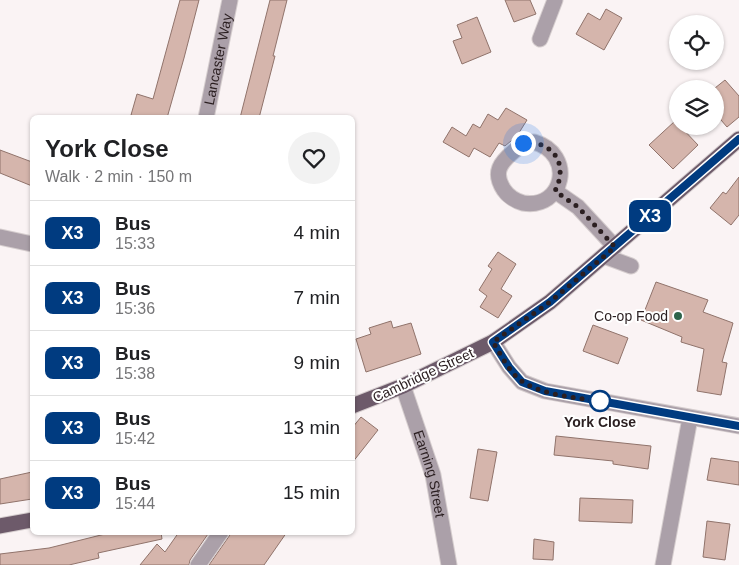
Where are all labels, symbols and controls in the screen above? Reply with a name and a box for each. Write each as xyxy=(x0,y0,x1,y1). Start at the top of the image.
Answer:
street label: Lancaster Way xyxy=(201,12,235,106)
map controls xyxy=(669,15,724,135)
button: locate xyxy=(669,15,724,70)
button: layers xyxy=(669,80,724,135)
your location xyxy=(511,131,536,156)
button: heart xyxy=(288,132,340,184)
text: York Close xyxy=(45,135,169,162)
text: Walk · 2 min · 150 m xyxy=(45,168,192,185)
line badge: X3 xyxy=(628,200,672,232)
text: X3 xyxy=(639,206,661,226)
text: Bus xyxy=(115,213,151,234)
text: 4 min xyxy=(294,222,340,243)
text: X3 xyxy=(61,223,84,243)
text: 15:33 xyxy=(115,235,155,252)
text: Bus xyxy=(115,278,151,299)
text: 7 min xyxy=(294,287,340,308)
text: X3 xyxy=(61,288,84,308)
text: 15:36 xyxy=(115,300,155,317)
place label: Co-op Food xyxy=(594,308,668,324)
marker: Co-op Food xyxy=(672,310,684,322)
text: Bus xyxy=(115,343,151,364)
street label: Cambridge Street xyxy=(370,345,476,405)
text: 9 min xyxy=(294,352,340,373)
text: X3 xyxy=(61,353,84,373)
text: 15:38 xyxy=(115,365,155,382)
marker: York Close xyxy=(589,390,611,412)
text: Bus xyxy=(115,408,151,429)
place label: York Close xyxy=(564,414,636,430)
text: 13 min xyxy=(283,417,340,438)
text: X3 xyxy=(61,418,84,438)
street label: Earning Street xyxy=(410,428,448,519)
text: 15:42 xyxy=(115,430,155,447)
text: Bus xyxy=(115,473,151,494)
text: 15 min xyxy=(283,482,340,503)
text: X3 xyxy=(61,483,84,503)
text: 15:44 xyxy=(115,495,155,512)

